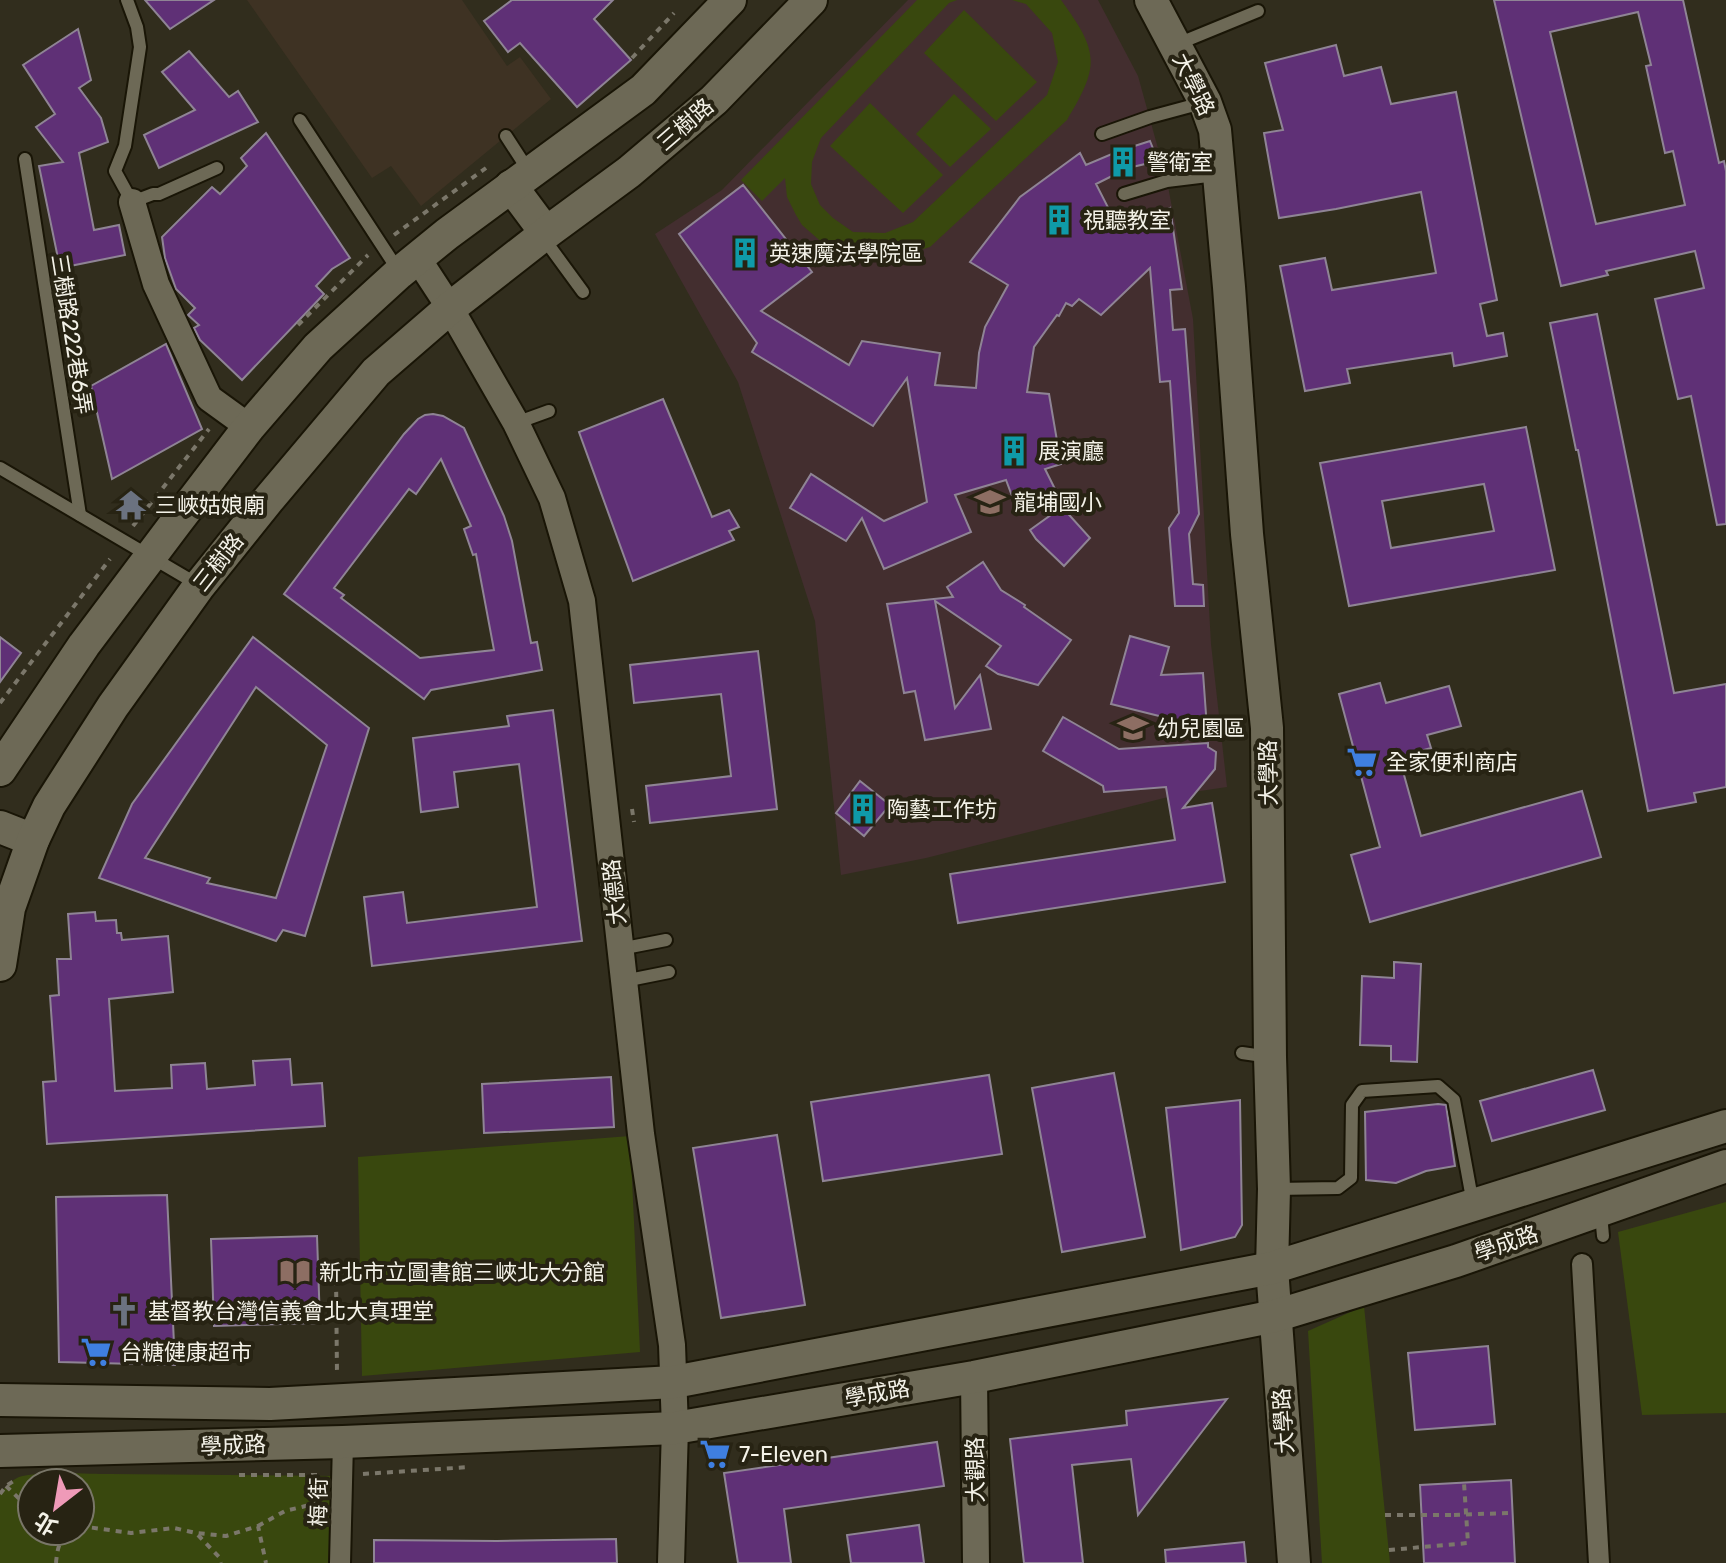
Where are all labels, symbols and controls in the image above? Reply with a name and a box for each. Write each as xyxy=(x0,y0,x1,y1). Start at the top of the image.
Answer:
street label: 大學路 xyxy=(1167,49,1220,120)
street label: 三樹路 xyxy=(652,93,719,156)
building icon: 警衛室 xyxy=(1106,145,1140,179)
place label: 警衛室 xyxy=(1147,149,1213,176)
building icon: 視聽教室 xyxy=(1042,203,1076,237)
place label: 視聽教室 xyxy=(1083,207,1171,234)
building icon: 英速魔法學院區 xyxy=(728,236,762,270)
place label: 英速魔法學院區 xyxy=(769,240,923,267)
street label: 三樹路222巷6弄 xyxy=(45,252,98,416)
building icon: 展演廳 xyxy=(997,434,1031,468)
place label: 展演廳 xyxy=(1038,438,1104,465)
school or university icon: 龍埔國小 xyxy=(973,485,1007,519)
temple icon: 三峽姑娘廟 xyxy=(114,488,148,522)
place label: 龍埔國小 xyxy=(1014,489,1102,516)
place label: 三峽姑娘廟 xyxy=(155,492,265,519)
street label: 三樹路 xyxy=(187,528,249,597)
school or university icon: 幼兒園區 xyxy=(1116,711,1150,745)
place label: 幼兒園區 xyxy=(1157,715,1245,742)
street label: 大學路 xyxy=(1254,740,1283,806)
supermarket icon: 全家便利商店 xyxy=(1345,745,1379,779)
place label: 全家便利商店 xyxy=(1386,749,1518,776)
building icon: 陶藝工作坊 xyxy=(846,792,880,826)
place label: 陶藝工作坊 xyxy=(887,796,997,823)
street label: 大德路 xyxy=(598,858,631,926)
street label: 學成路 xyxy=(1471,1220,1542,1267)
library icon: 新北市立圖書館三峽北大分館 xyxy=(278,1255,312,1289)
place label: 新北市立圖書館三峽北大分館 xyxy=(319,1259,605,1286)
church icon: 基督教台灣信義會北大真理堂 xyxy=(107,1294,141,1328)
place label: 基督教台灣信義會北大真理堂 xyxy=(148,1298,434,1325)
supermarket icon: 台糖健康超市 xyxy=(79,1335,113,1369)
place label: 台糖健康超市 xyxy=(120,1339,252,1366)
street label: 學成路 xyxy=(842,1374,912,1413)
street label: 大學路 xyxy=(1268,1387,1299,1455)
street label: 學成路 xyxy=(200,1431,266,1460)
supermarket icon: 7-Eleven xyxy=(698,1437,732,1471)
street label: 大觀路 xyxy=(961,1437,990,1503)
place label: 7-Eleven xyxy=(739,1441,828,1468)
north arrow xyxy=(16,1467,96,1547)
street label: 梅 街 xyxy=(305,1477,332,1527)
text: 北 xyxy=(30,1506,62,1541)

